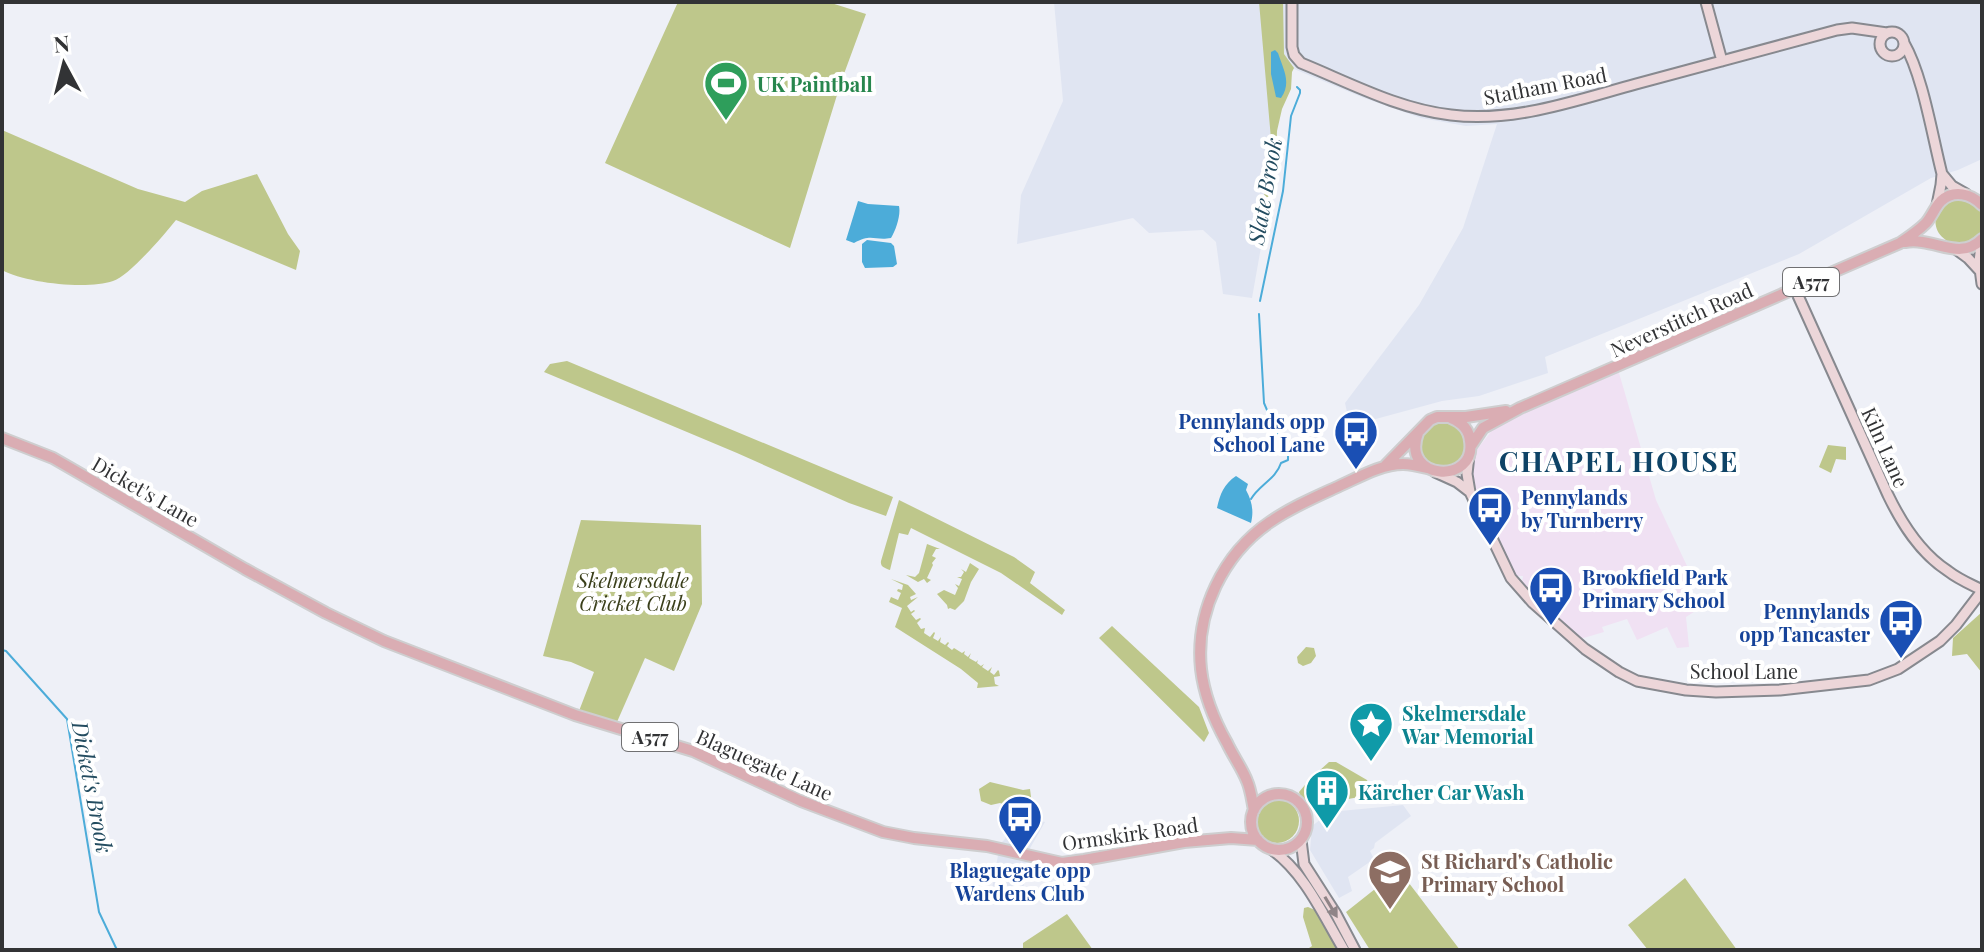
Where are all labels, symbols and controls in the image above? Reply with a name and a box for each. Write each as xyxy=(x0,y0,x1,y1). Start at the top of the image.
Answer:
north arrow xyxy=(24,24,104,104)
text: N xyxy=(52,27,71,59)
sports icon: UK Paintball xyxy=(702,59,750,122)
street label: Statham Road xyxy=(1481,60,1609,110)
place label: UK Paintball xyxy=(757,70,873,97)
water label: Slate Brook xyxy=(1240,135,1288,248)
road number: A577 xyxy=(1783,268,1839,296)
street label: Neverstitch Road xyxy=(1605,275,1757,363)
street label: Kiln Lane xyxy=(1856,403,1916,491)
place label: Pennylands opp School Lane xyxy=(1178,407,1325,457)
bus stop icon: Pennylands opp School Lane xyxy=(1332,408,1380,471)
district label: CHAPEL HOUSE xyxy=(1499,442,1739,479)
street label: Dicket's Lane xyxy=(88,450,204,532)
place label: Pennylands by Turnberry xyxy=(1521,483,1644,533)
bus stop icon: Pennylands by Turnberry xyxy=(1466,484,1514,547)
place label: Brookfield Park Primary School xyxy=(1582,563,1728,613)
bus stop icon: Brookfield Park Primary School xyxy=(1527,564,1575,627)
park label: Skelmersdale Cricket Club xyxy=(576,566,689,616)
place label: Pennylands opp Tancaster xyxy=(1739,597,1871,647)
bus stop icon: Pennylands opp Tancaster xyxy=(1877,597,1925,660)
street label: School Lane xyxy=(1690,657,1798,684)
place label: Skelmersdale War Memorial xyxy=(1401,699,1534,749)
place icon: Skelmersdale War Memorial xyxy=(1347,700,1395,763)
water label: Dicket's Brook xyxy=(65,717,121,856)
street label: Blaguegate Lane xyxy=(693,722,837,806)
road number: A577 xyxy=(622,723,678,751)
building icon: Kärcher Car Wash xyxy=(1303,767,1351,830)
place label: Kärcher Car Wash xyxy=(1358,778,1524,805)
bus stop icon: Blaguegate opp Wardens Club xyxy=(996,793,1044,856)
street label: Ormskirk Road xyxy=(1060,810,1200,856)
place label: St Richard's Catholic Primary School xyxy=(1421,847,1613,897)
school or university icon: St Richard's Catholic Primary School xyxy=(1366,848,1414,911)
place label: Blaguegate opp Wardens Club xyxy=(949,856,1091,906)
one-way arrow xyxy=(1324,896,1338,918)

